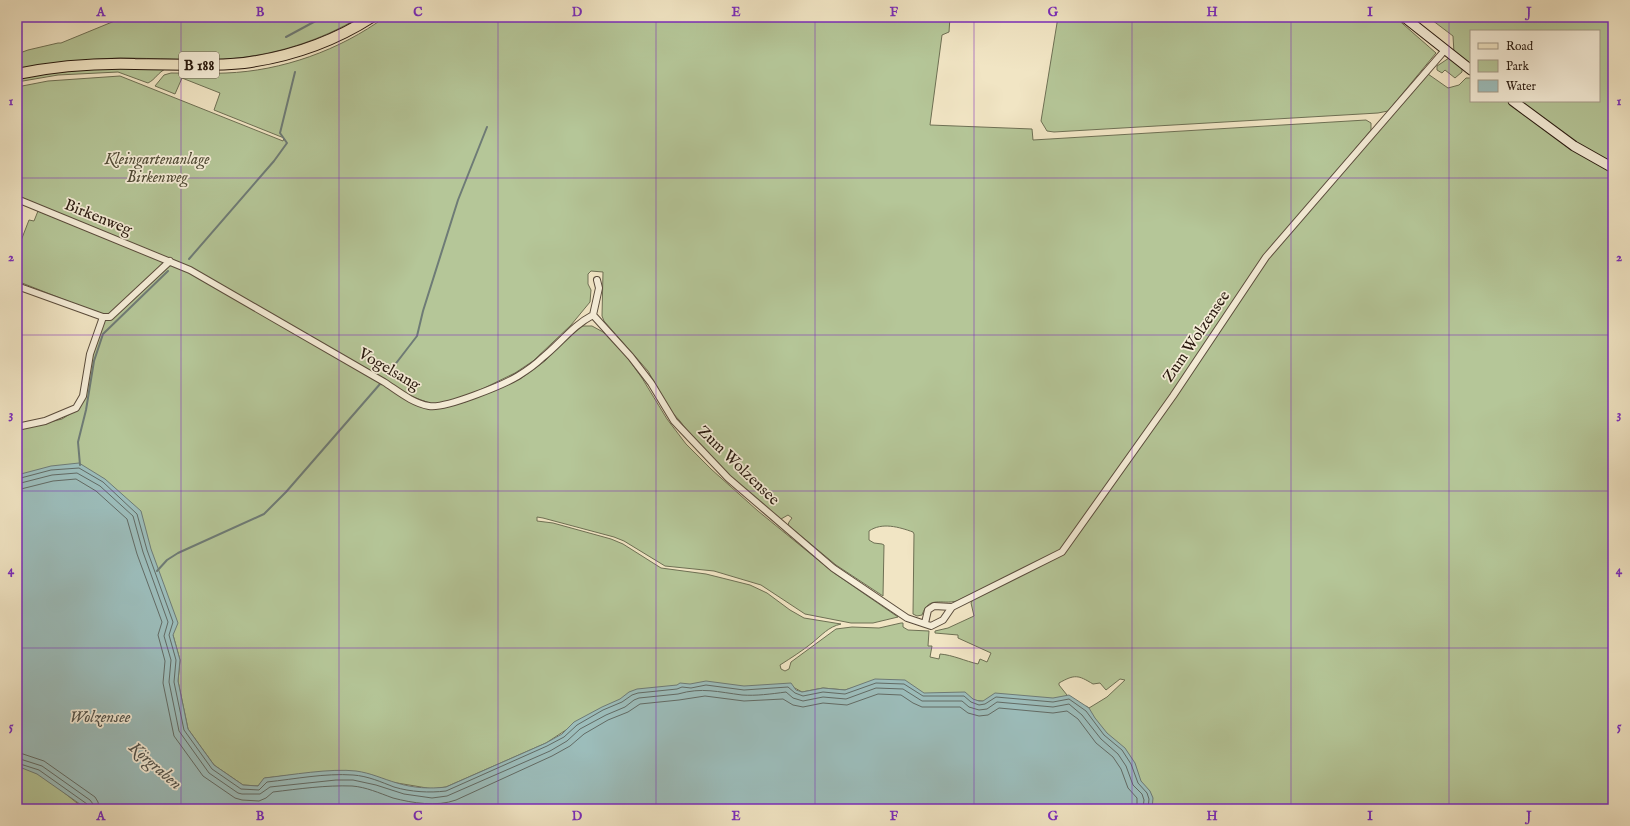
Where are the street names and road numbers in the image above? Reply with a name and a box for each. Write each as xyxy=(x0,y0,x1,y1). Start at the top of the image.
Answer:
road number: B 188 xyxy=(179,52,219,78)
street label: Birkenweg xyxy=(61,195,135,241)
street label: Zum Wolzensee xyxy=(1159,287,1235,387)
street label: Vogelsang xyxy=(354,344,424,396)
street label: Zum Wolzensee xyxy=(693,422,783,510)

